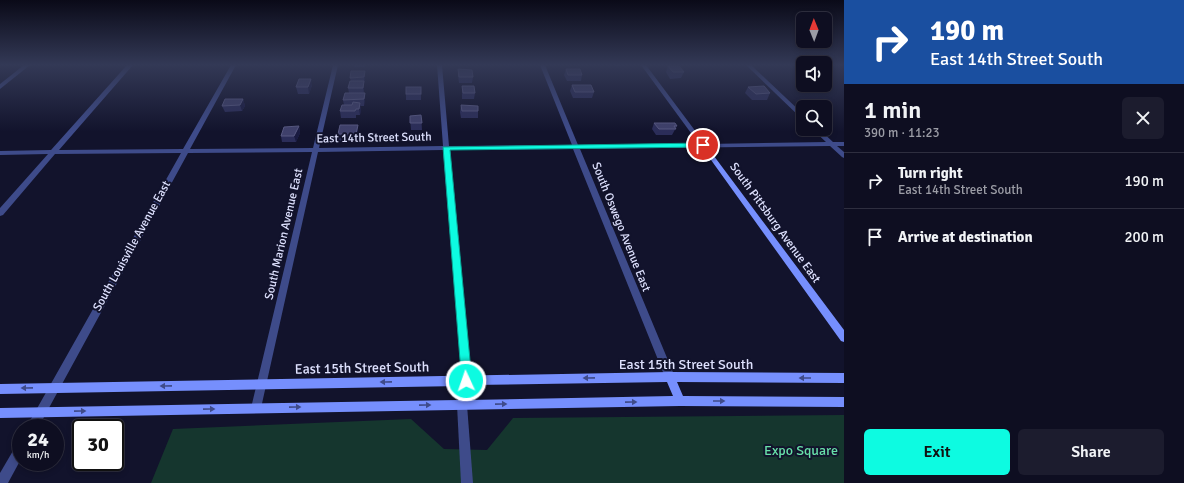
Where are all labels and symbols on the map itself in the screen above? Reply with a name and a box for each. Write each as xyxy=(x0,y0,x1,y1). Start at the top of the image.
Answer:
north arrow xyxy=(796,12,832,48)
pin xyxy=(686,128,720,162)
street label: East 14th Street South xyxy=(316,129,432,147)
street label: South Oswego Avenue East xyxy=(588,160,654,294)
street label: South Pittsburg Avenue East xyxy=(726,160,824,286)
street label: South Marion Avenue East xyxy=(262,167,306,301)
street label: South Louisville Avenue East xyxy=(90,178,174,314)
street label: East 15th Street South xyxy=(619,356,753,373)
street label: East 15th Street South xyxy=(295,358,429,378)
position arrow xyxy=(445,360,487,402)
one-way arrow xyxy=(582,375,595,381)
one-way arrow xyxy=(798,375,811,381)
one-way arrow xyxy=(379,379,392,385)
one-way arrow xyxy=(159,383,172,389)
one-way arrow xyxy=(20,385,33,391)
one-way arrow xyxy=(713,398,726,404)
one-way arrow xyxy=(625,399,638,405)
one-way arrow xyxy=(495,401,508,407)
one-way arrow xyxy=(419,402,432,408)
one-way arrow xyxy=(289,404,301,411)
one-way arrow xyxy=(203,406,216,412)
one-way arrow xyxy=(74,408,86,415)
speed limit sign: 30 xyxy=(72,419,124,471)
park label: Expo Square xyxy=(764,442,838,459)

